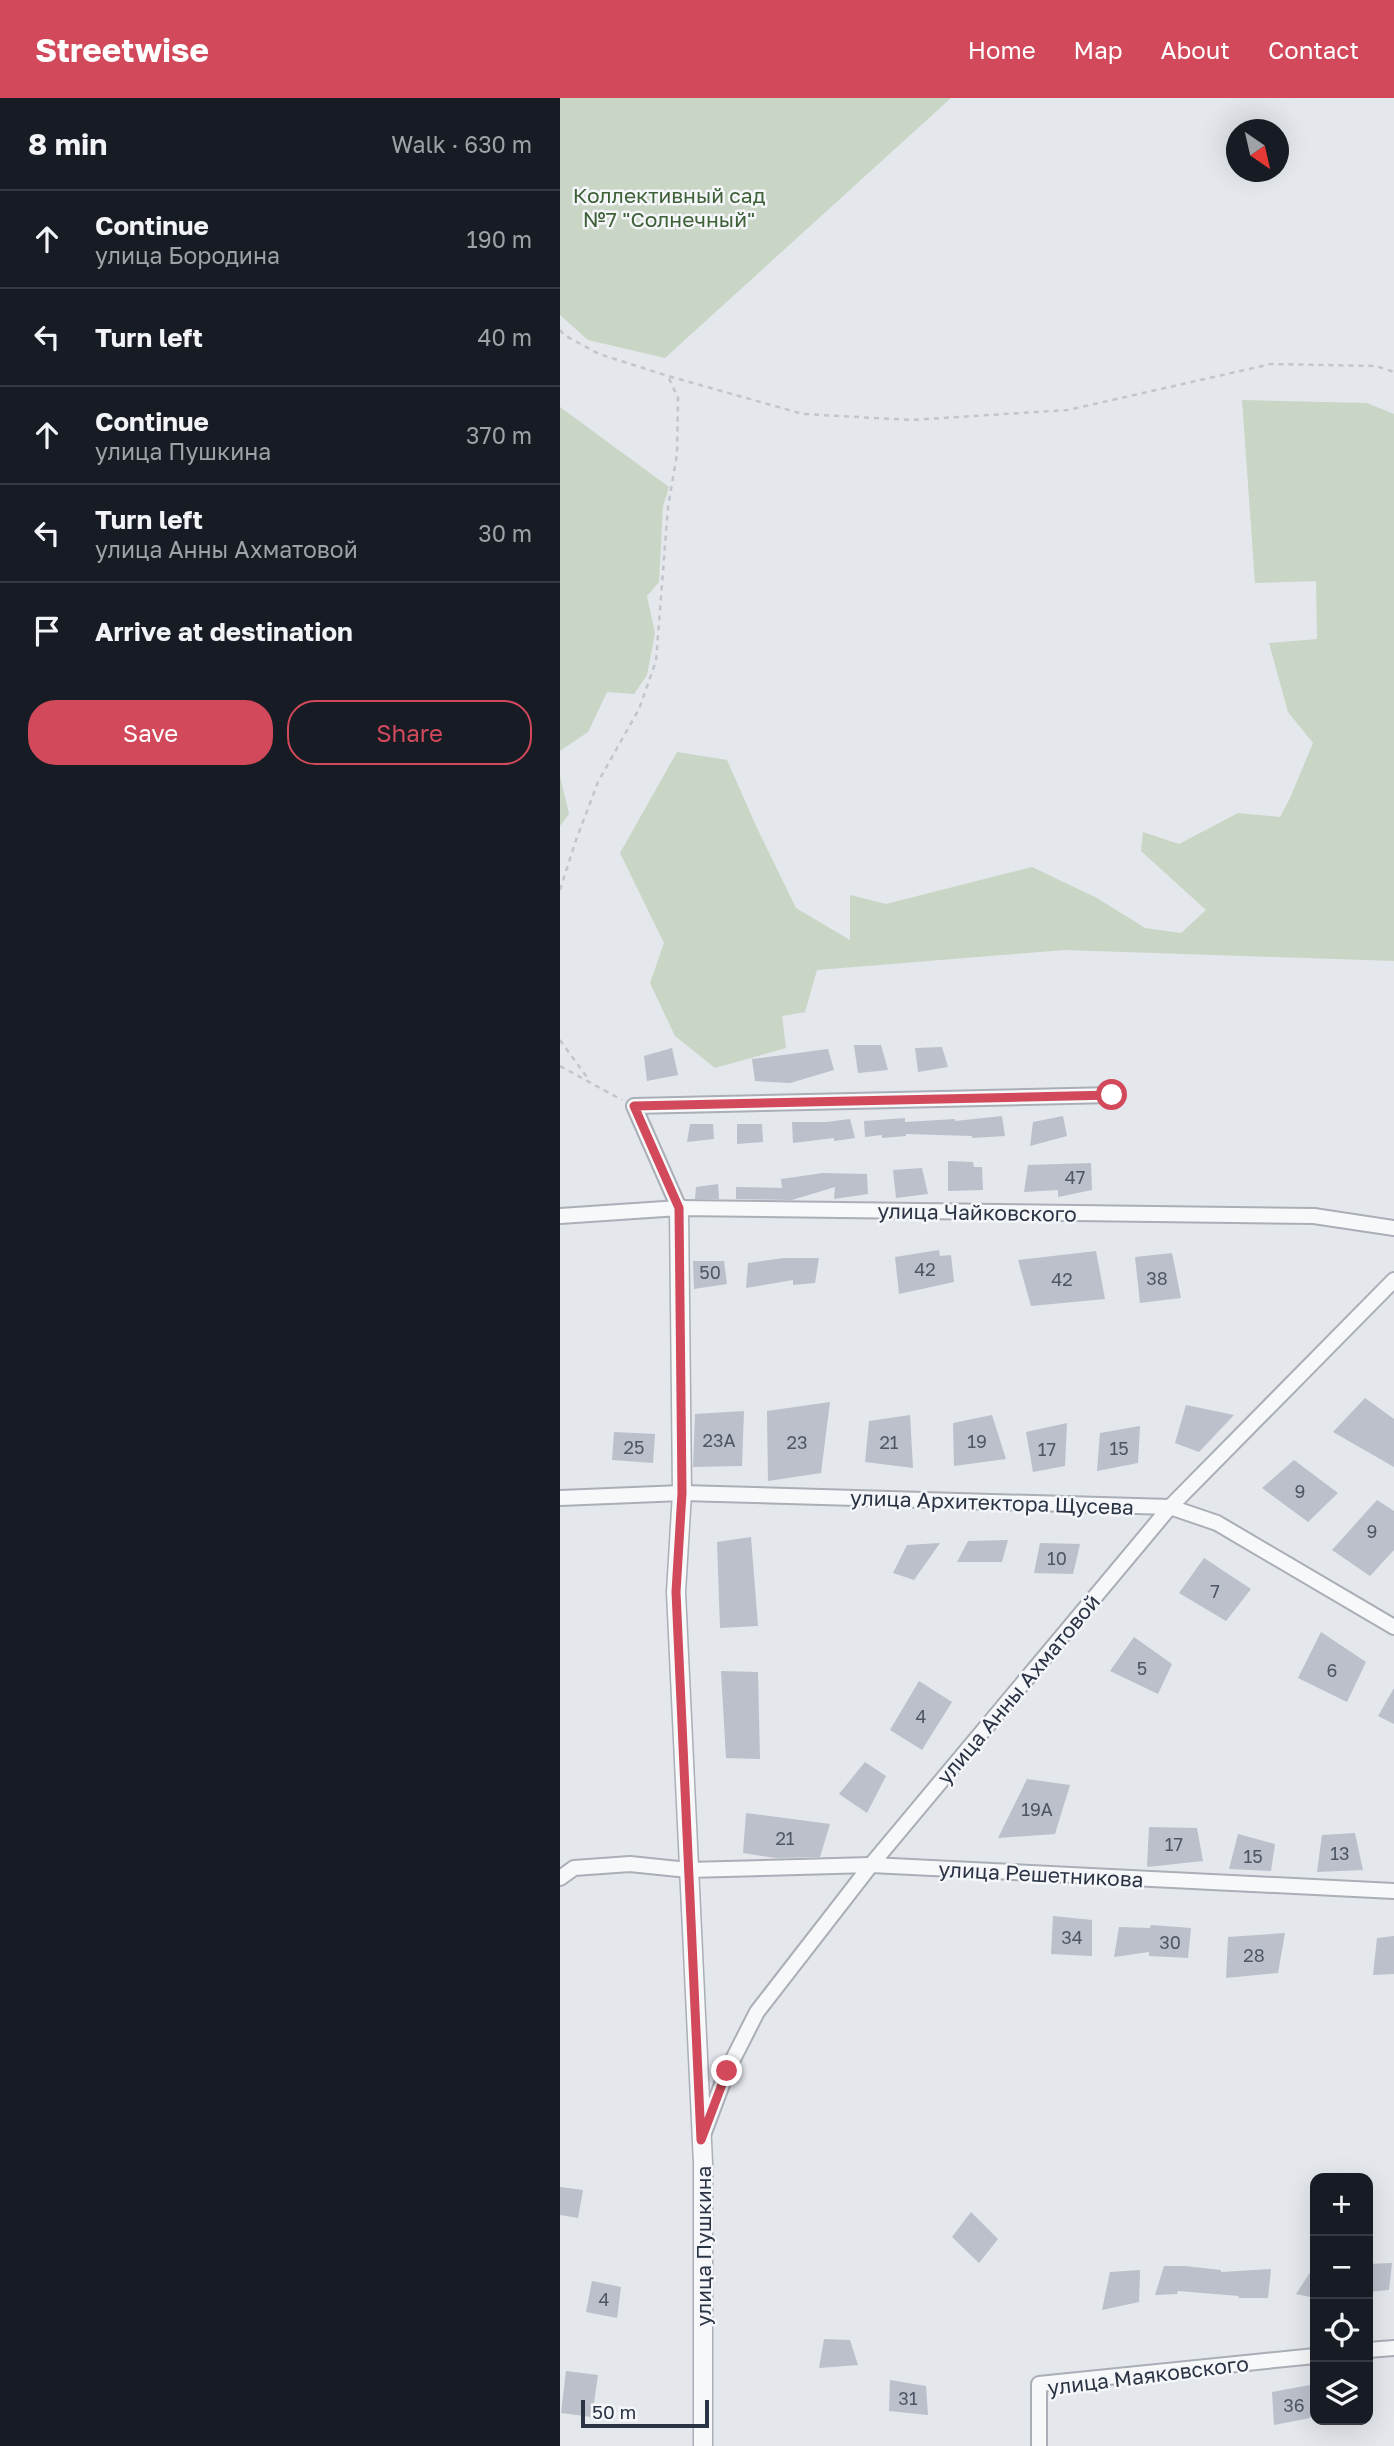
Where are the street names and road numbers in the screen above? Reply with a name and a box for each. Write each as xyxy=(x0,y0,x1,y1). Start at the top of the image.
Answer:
street label: улица Чайковского xyxy=(877,1197,1077,1227)
street label: улица Архитектора Щусева xyxy=(850,1484,1134,1520)
street label: улица Анны Ахматовой xyxy=(931,1589,1105,1789)
street label: улица Решетникова xyxy=(938,1856,1144,1892)
street label: улица Пушкина xyxy=(690,2166,716,2326)
street label: улица Маяковского xyxy=(1046,2350,1250,2400)

